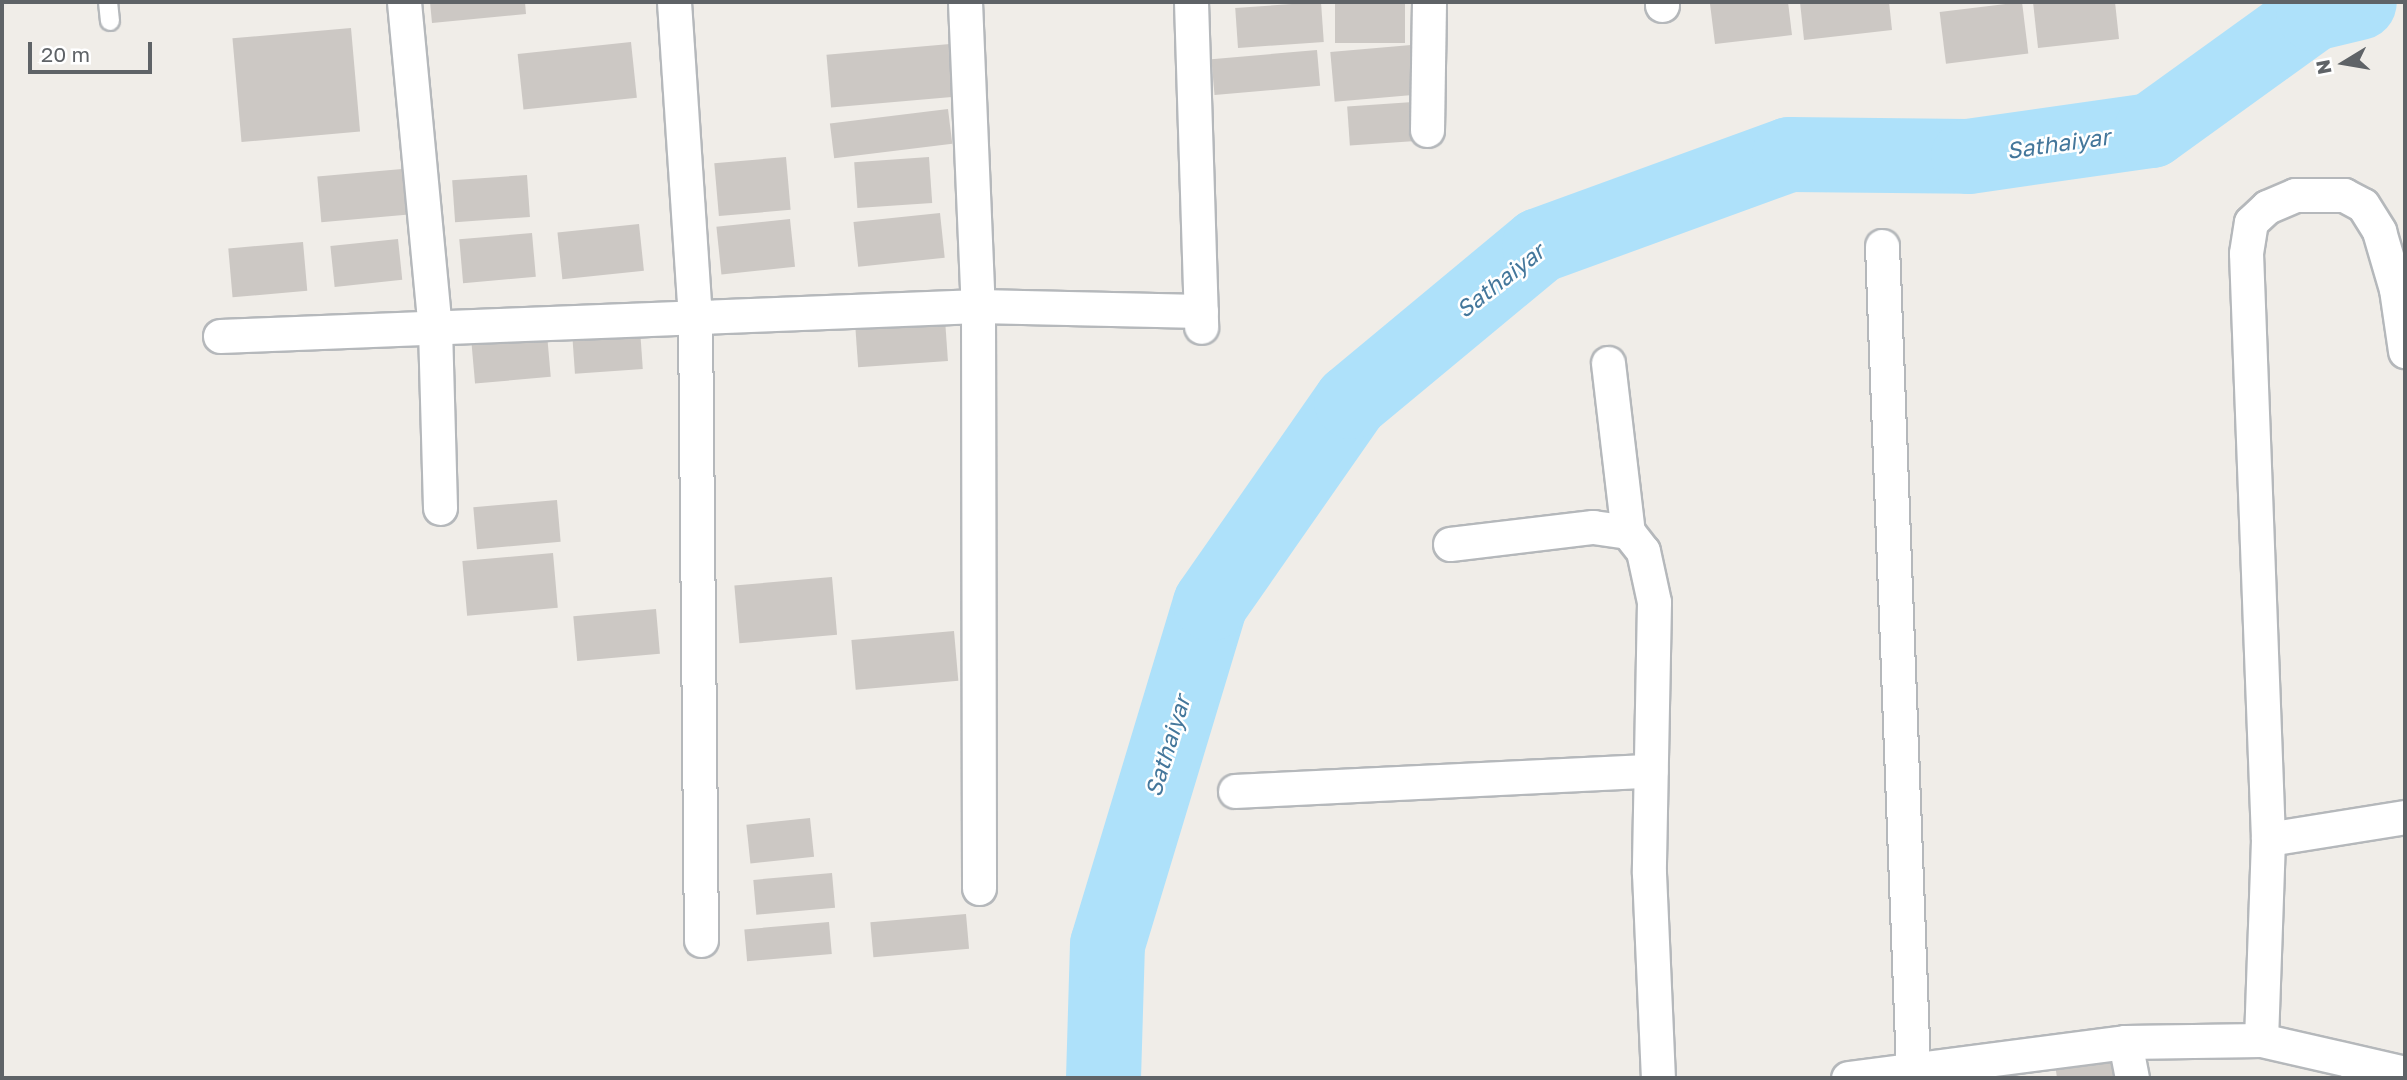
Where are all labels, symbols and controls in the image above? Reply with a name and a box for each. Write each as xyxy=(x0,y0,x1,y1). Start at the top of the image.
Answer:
scale bar xyxy=(32,28,156,72)
north arrow xyxy=(2309,28,2379,98)
text: 20 m xyxy=(41,41,90,67)
text: N xyxy=(2310,58,2336,76)
water label: Sathaiyar xyxy=(2005,122,2111,164)
water label: Sathaiyar xyxy=(1450,237,1550,323)
water label: Sathaiyar xyxy=(1139,692,1195,800)

